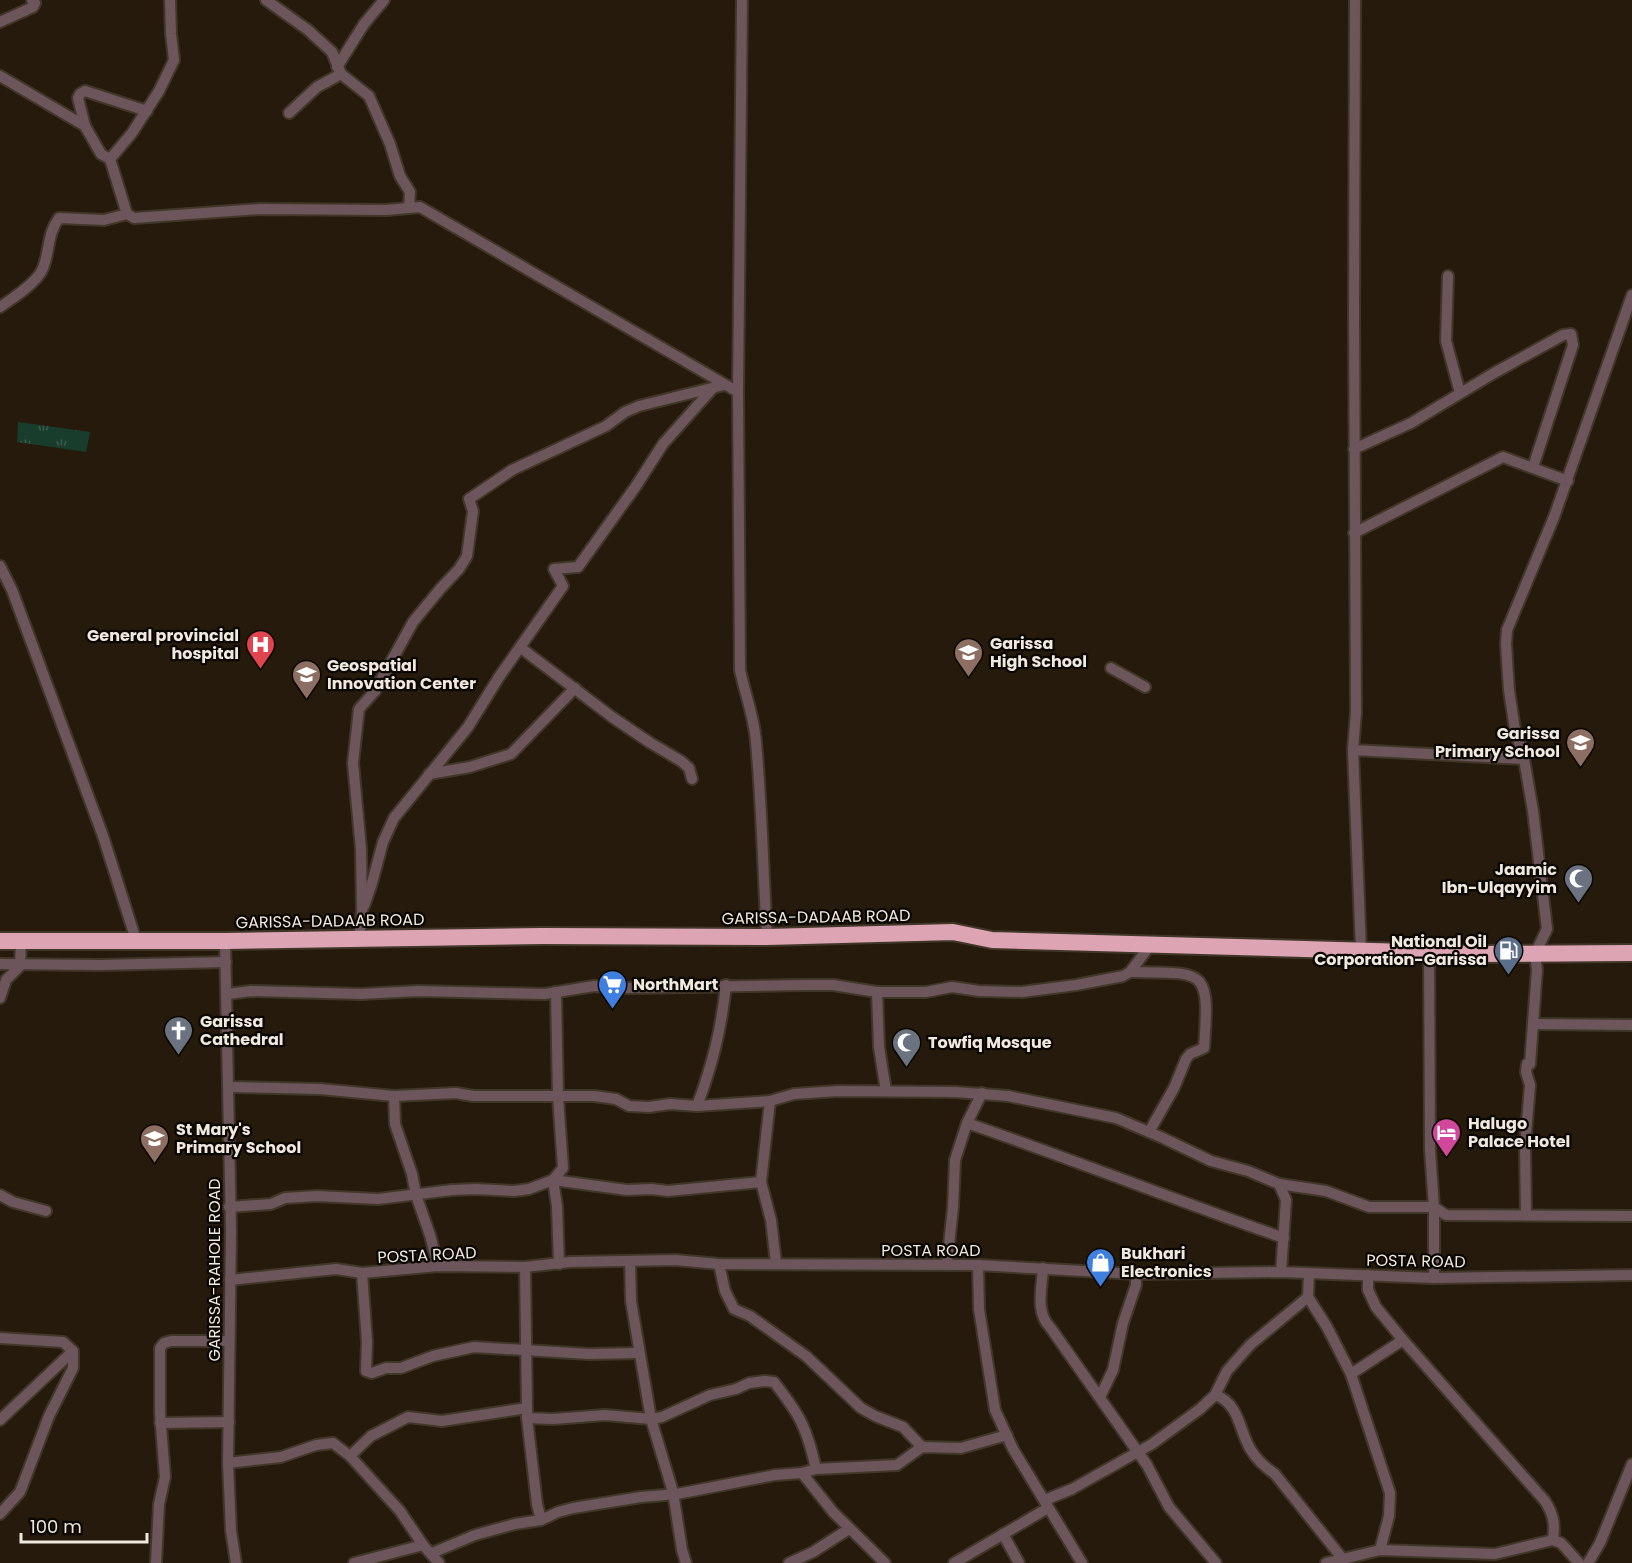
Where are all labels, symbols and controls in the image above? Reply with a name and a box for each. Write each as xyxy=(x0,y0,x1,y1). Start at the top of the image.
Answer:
place label: General provincial hospital xyxy=(87,624,239,665)
hospital icon: General provincial hospital xyxy=(244,628,276,670)
place label: Garissa High School xyxy=(990,632,1087,673)
school or university icon: Garissa High School xyxy=(953,636,985,678)
place label: Geospatial Innovation Center xyxy=(327,654,476,695)
school or university icon: Geospatial Innovation Center xyxy=(290,658,322,700)
place label: Garissa Primary School xyxy=(1435,722,1560,763)
school or university icon: Garissa Primary School xyxy=(1565,726,1597,768)
place label: Jaamic Ibn-Ulqayyim xyxy=(1442,858,1557,899)
mosque icon: Jaamic Ibn-Ulqayyim xyxy=(1562,862,1594,904)
street label: GARISSA-DADAAB ROAD xyxy=(721,904,911,930)
street label: GARISSA-DADAAB ROAD xyxy=(235,908,425,934)
place label: National Oil Corporation-Garissa xyxy=(1314,930,1487,971)
fuel station icon: National Oil Corporation-Garissa xyxy=(1492,934,1524,976)
supermarket icon: NorthMart xyxy=(596,968,628,1010)
place label: NorthMart xyxy=(633,973,718,996)
place label: Garissa Cathedral xyxy=(200,1010,284,1051)
church icon: Garissa Cathedral xyxy=(163,1014,195,1056)
mosque icon: Towfiq Mosque xyxy=(891,1026,923,1068)
place label: Towfiq Mosque xyxy=(928,1031,1052,1054)
place label: Halugo Palace Hotel xyxy=(1468,1112,1570,1153)
hotel icon: Halugo Palace Hotel xyxy=(1431,1116,1463,1158)
place label: St Mary's Primary School xyxy=(176,1118,301,1159)
school or university icon: St Mary's Primary School xyxy=(139,1122,171,1164)
street label: GARISSA-RAHOLE ROAD xyxy=(203,1178,226,1362)
street label: POSTA ROAD xyxy=(881,1239,981,1262)
street label: POSTA ROAD xyxy=(377,1241,477,1269)
place label: Bukhari Electronics xyxy=(1121,1242,1212,1283)
shop icon: Bukhari Electronics xyxy=(1084,1246,1116,1288)
street label: POSTA ROAD xyxy=(1366,1249,1466,1273)
scale bar xyxy=(21,1506,147,1544)
text: 100 m xyxy=(30,1514,82,1539)

